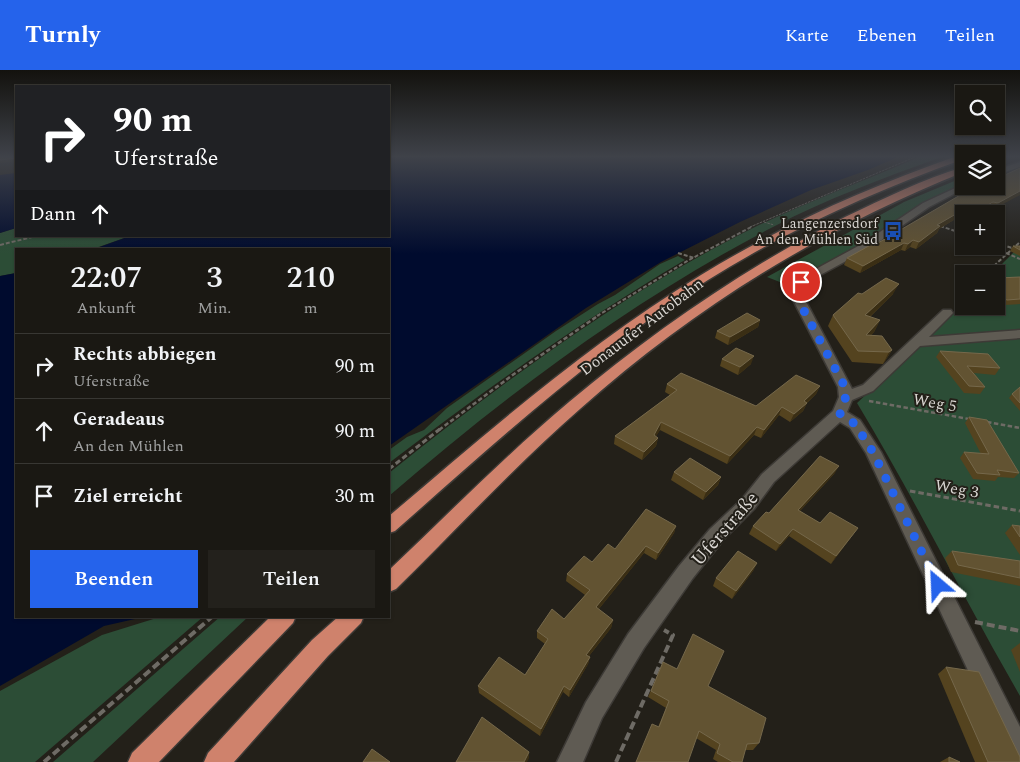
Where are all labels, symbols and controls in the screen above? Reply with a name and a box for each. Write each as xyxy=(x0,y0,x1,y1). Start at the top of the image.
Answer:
text: Turnly xyxy=(25,17,100,53)
text: Karte xyxy=(785,22,829,49)
text: Ebenen xyxy=(857,22,917,49)
text: Teilen xyxy=(945,22,995,49)
map controls xyxy=(955,85,1005,315)
button: search xyxy=(955,85,1005,135)
text: 90 m xyxy=(113,94,193,147)
icon: right xyxy=(30,105,95,170)
text: Uferstraße xyxy=(113,142,218,175)
button: layers xyxy=(955,145,1005,195)
text: Dann xyxy=(30,200,76,229)
icon: ahead xyxy=(86,200,114,228)
button: + xyxy=(955,205,1005,255)
place label: Langenzersdorf An den Mühlen Süd xyxy=(755,213,879,250)
bus stop icon: Langenzersdorf An den Mühlen Süd xyxy=(882,220,904,242)
text: 22:07 xyxy=(70,255,142,301)
text: 3 xyxy=(206,255,222,301)
text: 210 xyxy=(286,255,335,301)
pin xyxy=(780,261,822,303)
button: − xyxy=(955,265,1005,315)
icon: arrive xyxy=(787,268,815,296)
street label: Donauufer Autobahn xyxy=(575,272,709,381)
text: Ankunft xyxy=(77,296,136,320)
text: Min. xyxy=(198,296,231,320)
text: m xyxy=(304,296,317,320)
text: Rechts abbiegen xyxy=(73,340,217,369)
icon: right xyxy=(30,352,58,380)
text: 90 m xyxy=(335,352,375,381)
text: Uferstraße xyxy=(73,369,150,393)
street label: Weg 5 xyxy=(911,387,959,419)
text: Geradeaus xyxy=(73,405,165,434)
icon: ahead xyxy=(30,417,58,445)
text: 90 m xyxy=(335,417,375,446)
text: An den Mühlen xyxy=(73,434,184,458)
street label: Weg 3 xyxy=(933,473,981,505)
icon: arrive xyxy=(30,482,58,510)
text: Ziel erreicht xyxy=(73,482,183,511)
text: 30 m xyxy=(335,482,375,511)
street label: Uferstraße xyxy=(684,485,766,573)
button: Beenden xyxy=(30,550,198,608)
button: Teilen xyxy=(208,550,375,608)
position arrow xyxy=(911,558,963,610)

